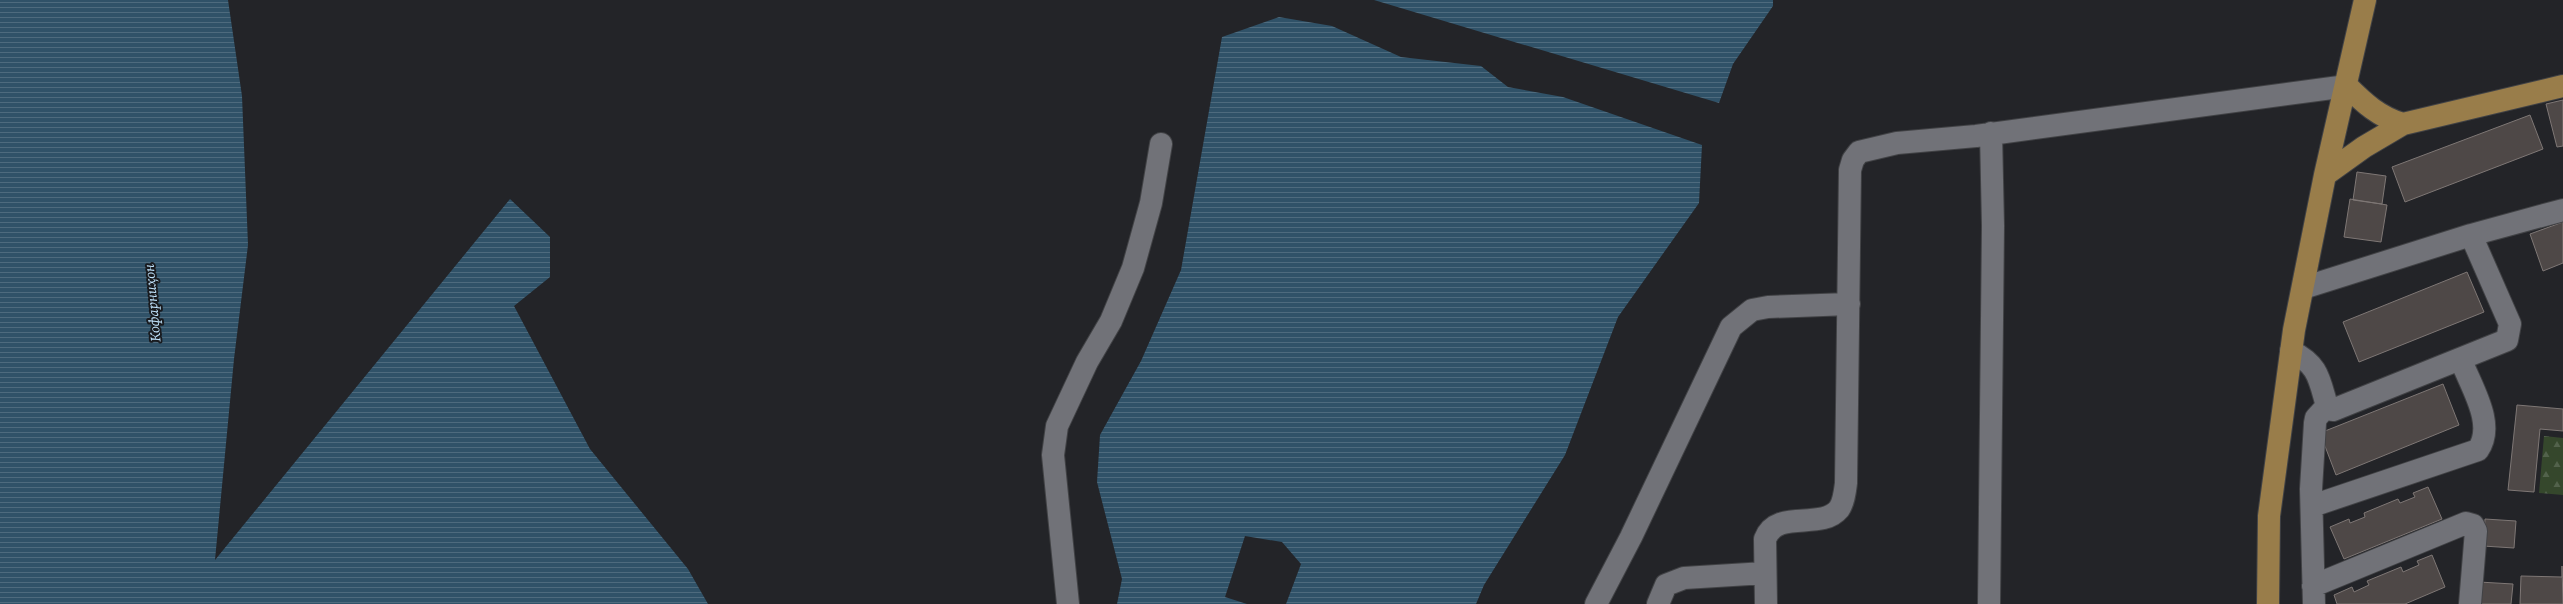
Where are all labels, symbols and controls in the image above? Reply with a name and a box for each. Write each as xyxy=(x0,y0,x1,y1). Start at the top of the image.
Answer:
water label: Кофарниҳон xyxy=(139,263,165,344)

